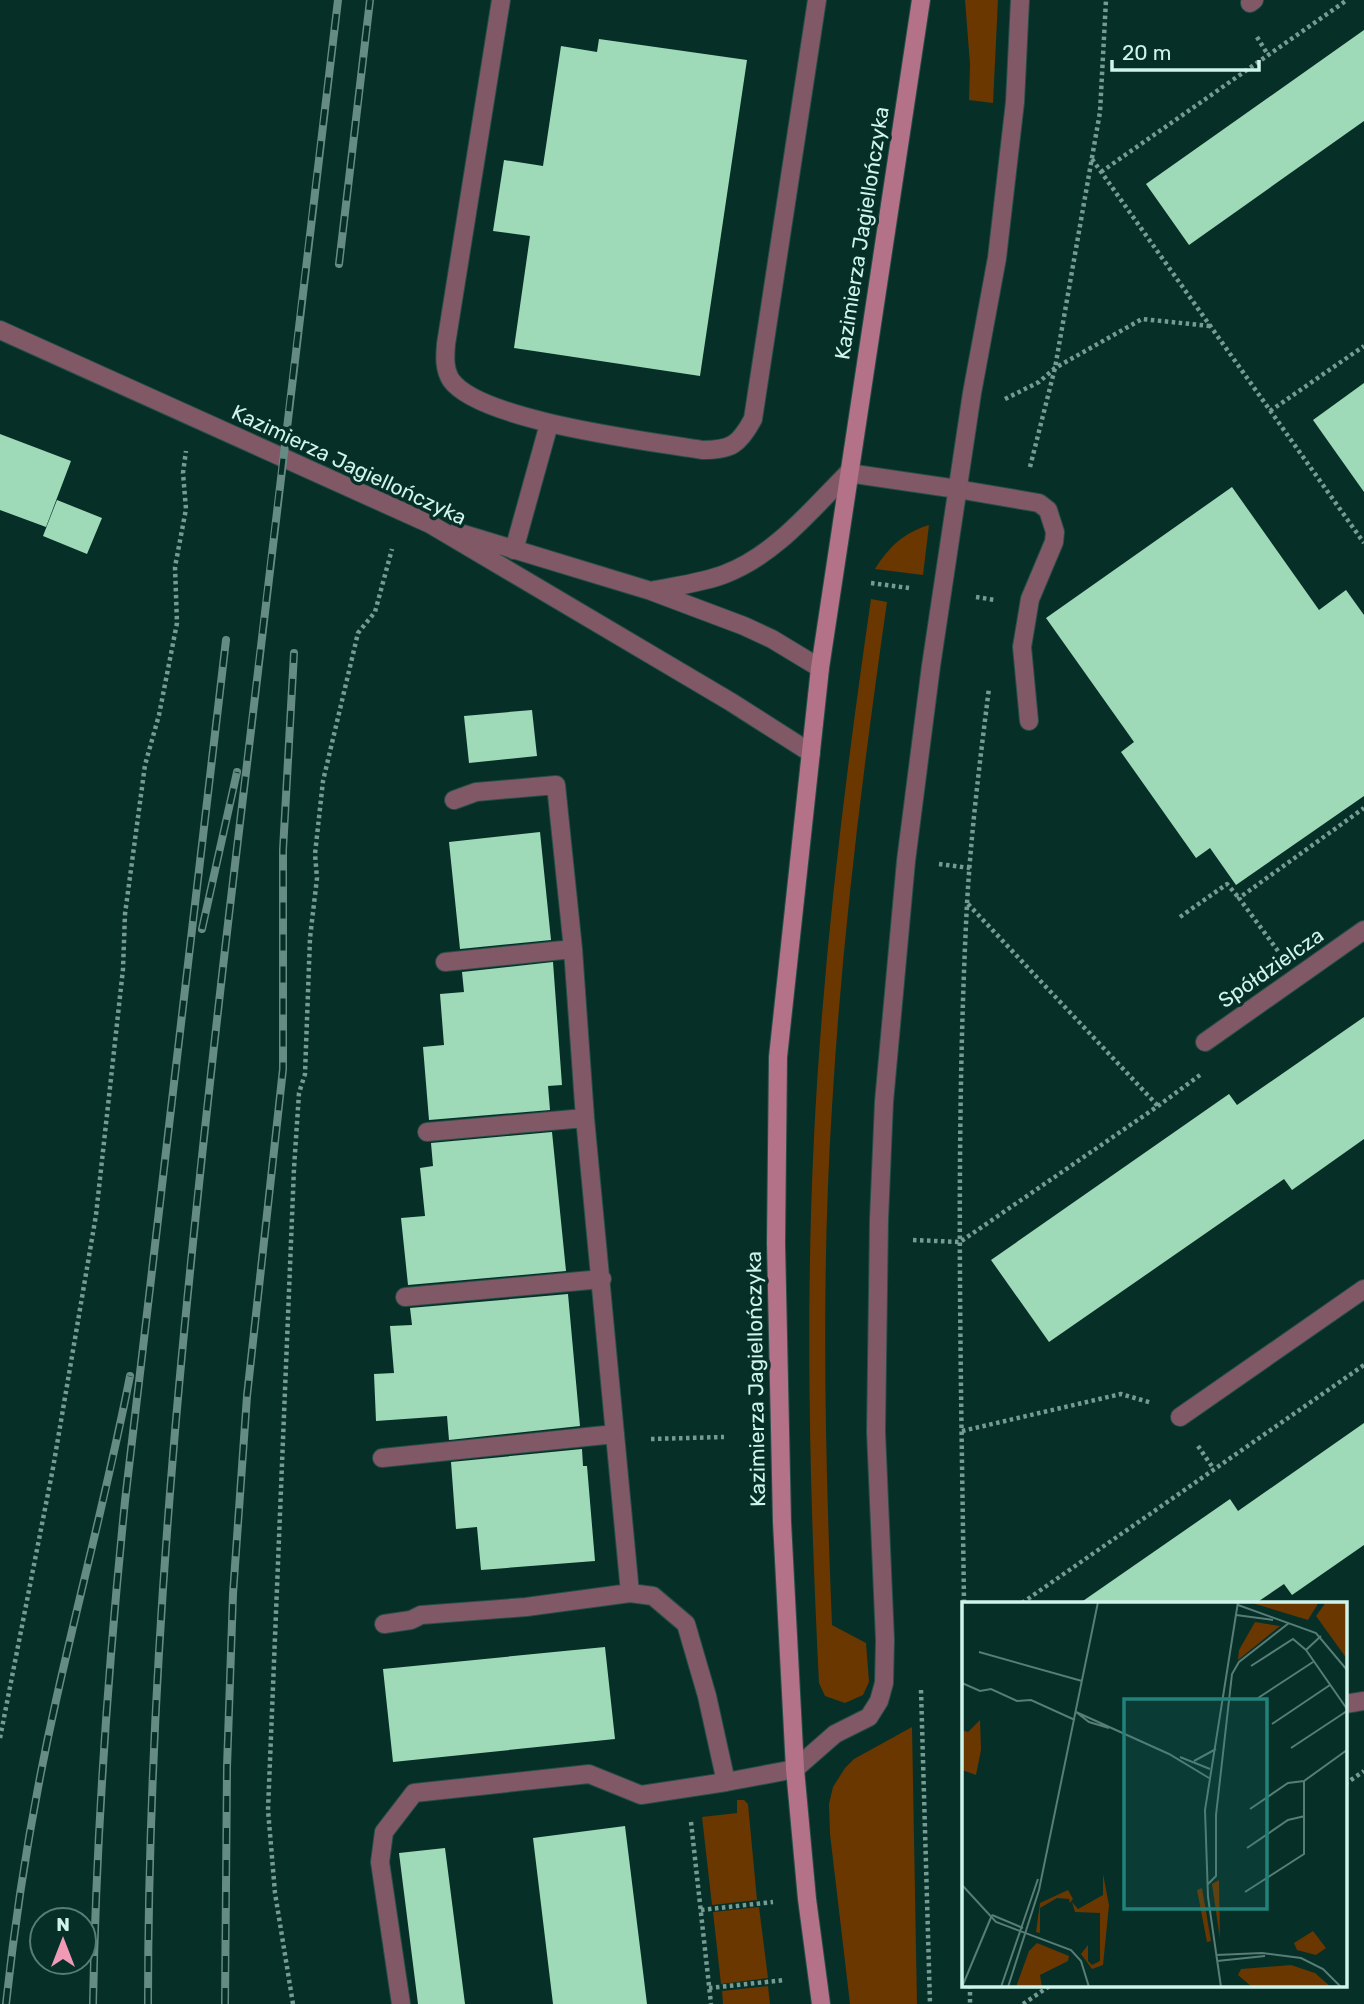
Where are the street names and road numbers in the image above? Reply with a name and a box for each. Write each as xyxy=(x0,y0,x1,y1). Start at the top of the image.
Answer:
street label: Kazimierza Jagiellończyka xyxy=(829,105,894,361)
street label: Kazimierza Jagiellończyka xyxy=(228,399,471,530)
street label: Spółdzielcza xyxy=(1213,922,1328,1013)
street label: Kazimierza Jagiellończyka xyxy=(741,1251,770,1507)

